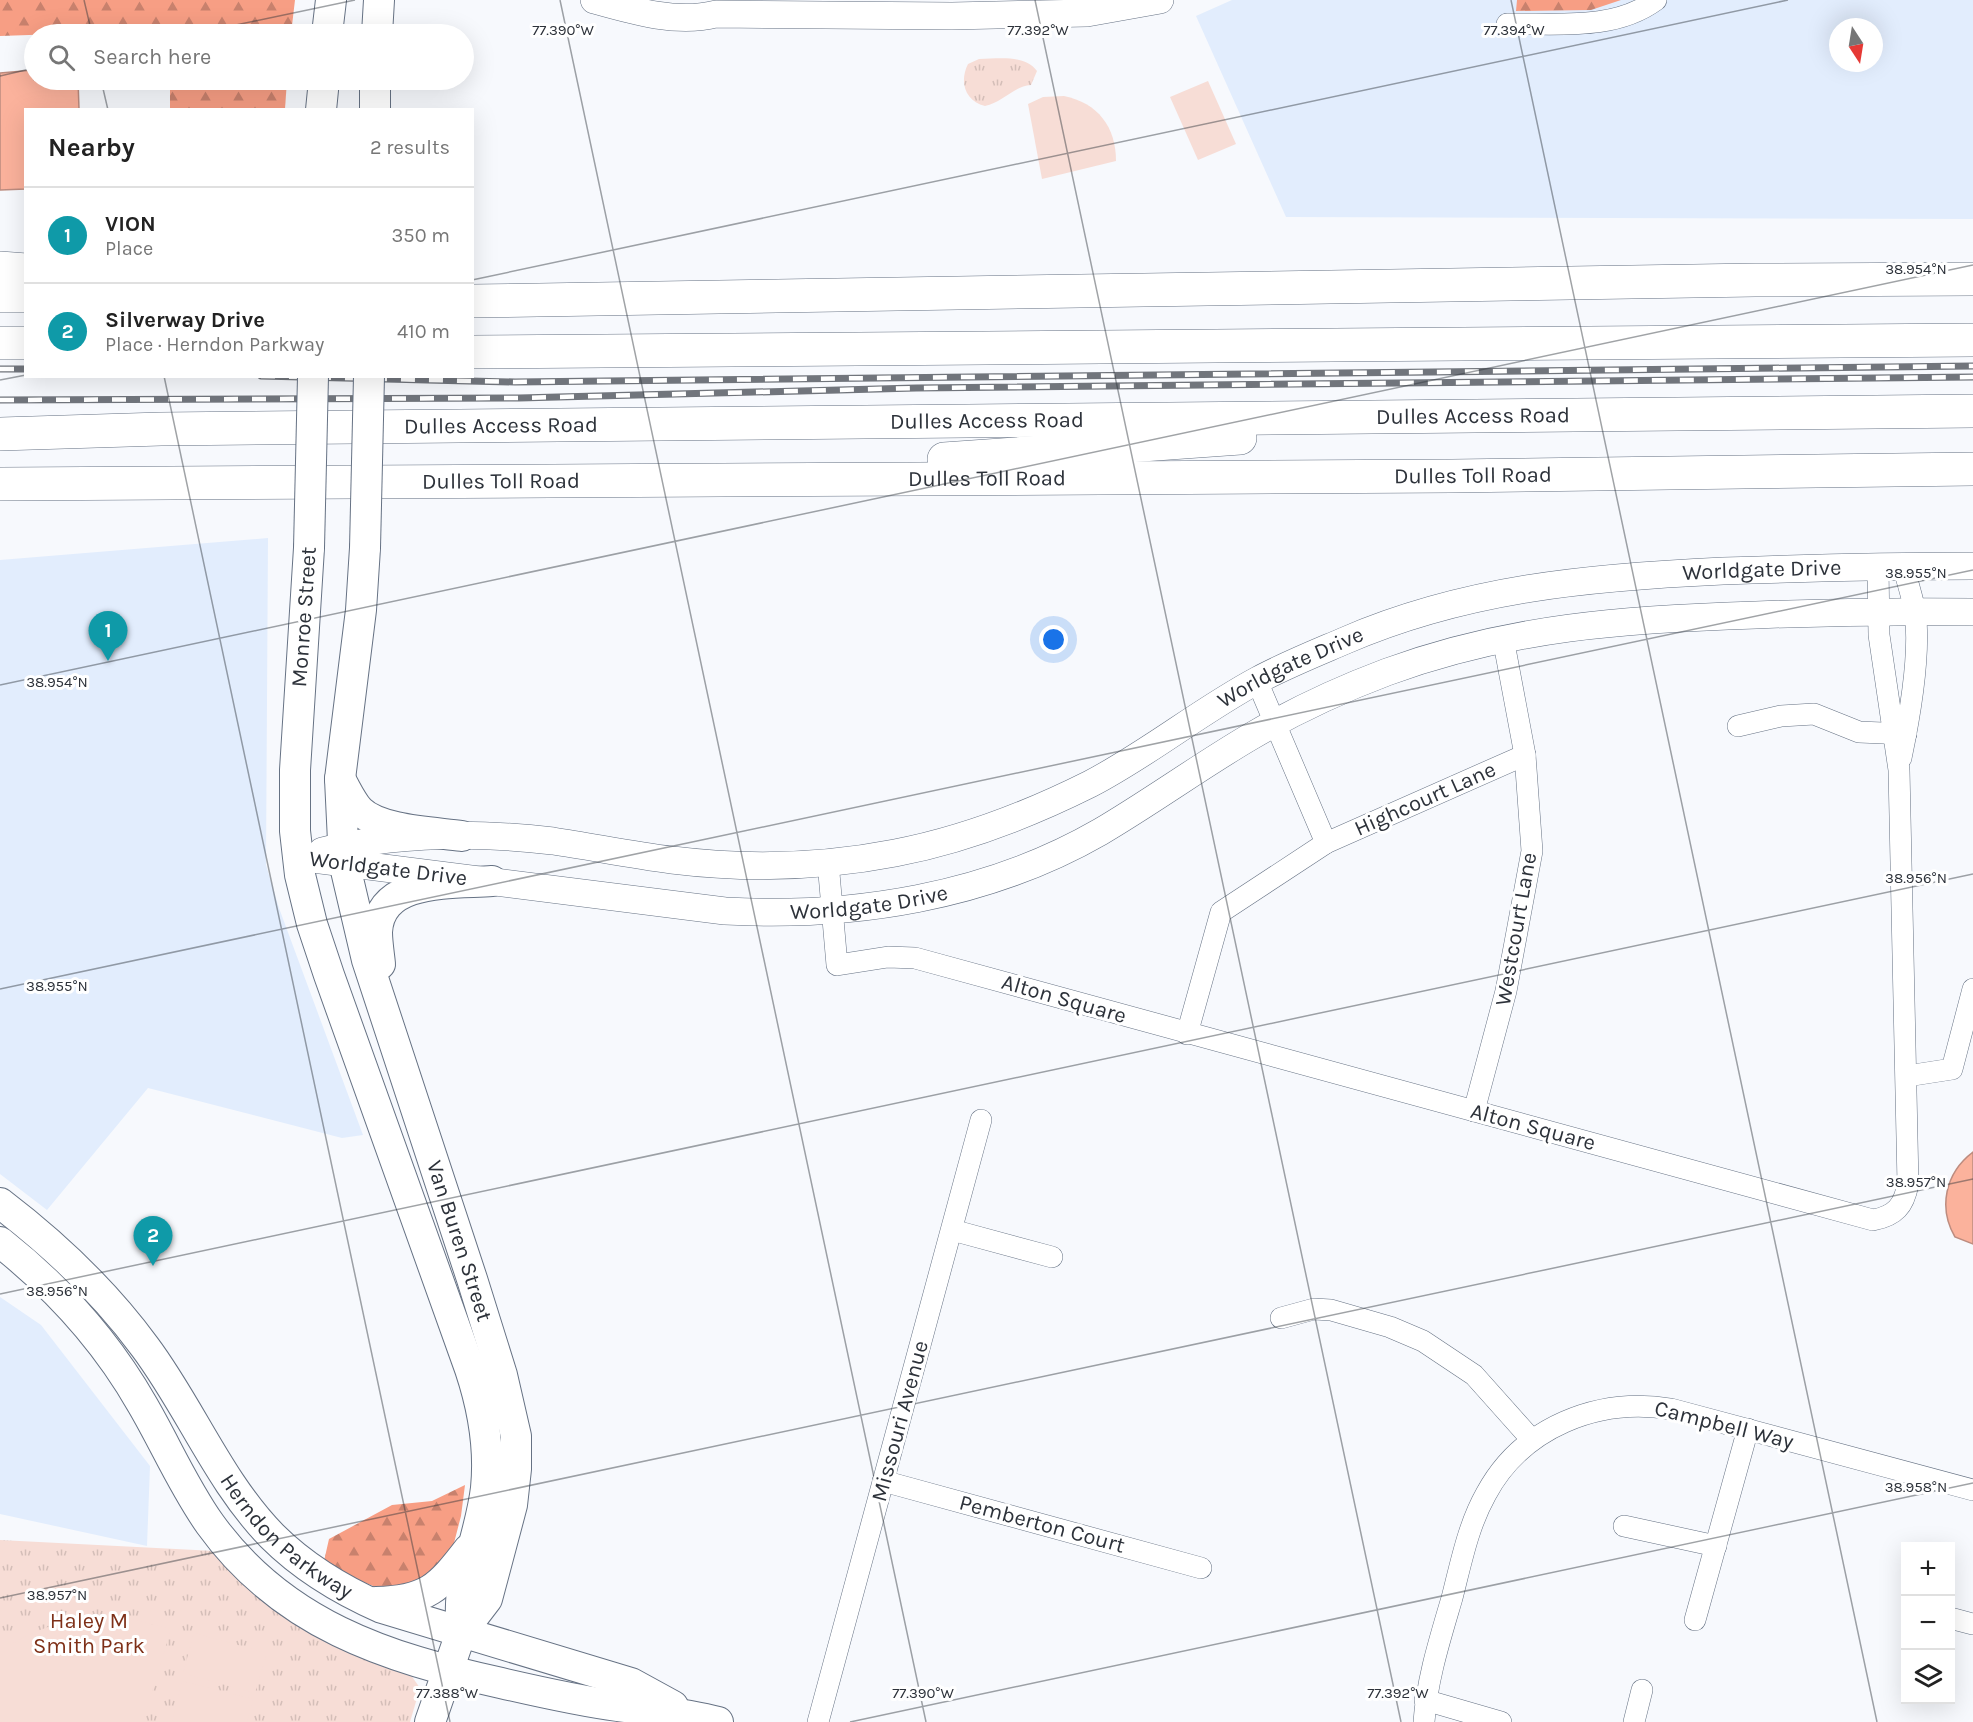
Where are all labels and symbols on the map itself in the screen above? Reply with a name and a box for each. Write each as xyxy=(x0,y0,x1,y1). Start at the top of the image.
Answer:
north arrow xyxy=(1829,18,1883,72)
text: 77.390°W xyxy=(532,21,594,39)
text: 77.392°W xyxy=(1007,21,1069,39)
text: 77.394°W xyxy=(1483,21,1545,39)
text: 38.954°N xyxy=(1885,260,1947,278)
street label: Dulles Access Road xyxy=(1376,402,1570,430)
street label: Dulles Access Road xyxy=(890,407,1084,435)
street label: Dulles Access Road xyxy=(404,412,598,440)
street label: Dulles Toll Road xyxy=(1394,462,1552,489)
street label: Dulles Toll Road xyxy=(908,465,1066,492)
street label: Dulles Toll Road xyxy=(422,468,580,495)
street label: Monroe Street xyxy=(286,546,322,688)
street label: Worldgate Drive xyxy=(1682,555,1842,586)
text: 38.955°N xyxy=(1885,564,1947,582)
pin: 1 xyxy=(88,612,128,661)
street label: Worldgate Drive xyxy=(1213,621,1367,714)
your location xyxy=(1039,625,1068,654)
text: 38.954°N xyxy=(26,673,88,691)
street label: Highcourt Lane xyxy=(1350,756,1500,842)
street label: Worldgate Drive xyxy=(308,846,469,891)
street label: Westcourt Lane xyxy=(1490,850,1542,1008)
text: 38.956°N xyxy=(1885,869,1947,887)
street label: Worldgate Drive xyxy=(790,879,950,925)
street label: Alton Square xyxy=(999,969,1129,1029)
text: 38.955°N xyxy=(26,977,88,995)
street label: Alton Square xyxy=(1468,1098,1598,1156)
street label: Van Buren Street xyxy=(421,1157,497,1325)
text: 38.957°N xyxy=(1886,1173,1946,1191)
pin: 2 xyxy=(134,1216,172,1266)
text: 38.956°N xyxy=(26,1282,88,1300)
street label: Missouri Avenue xyxy=(866,1338,934,1504)
street label: Campbell Way xyxy=(1652,1395,1796,1455)
street label: Herndon Parkway xyxy=(214,1469,357,1604)
text: 38.958°N xyxy=(1885,1478,1947,1496)
street label: Pemberton Court xyxy=(956,1489,1128,1559)
text: 38.957°N xyxy=(27,1586,87,1604)
park label: Haley M Smith Park xyxy=(33,1608,145,1659)
text: 77.388°W xyxy=(416,1684,479,1702)
text: 77.390°W xyxy=(892,1684,954,1702)
text: 77.392°W xyxy=(1367,1684,1429,1702)

